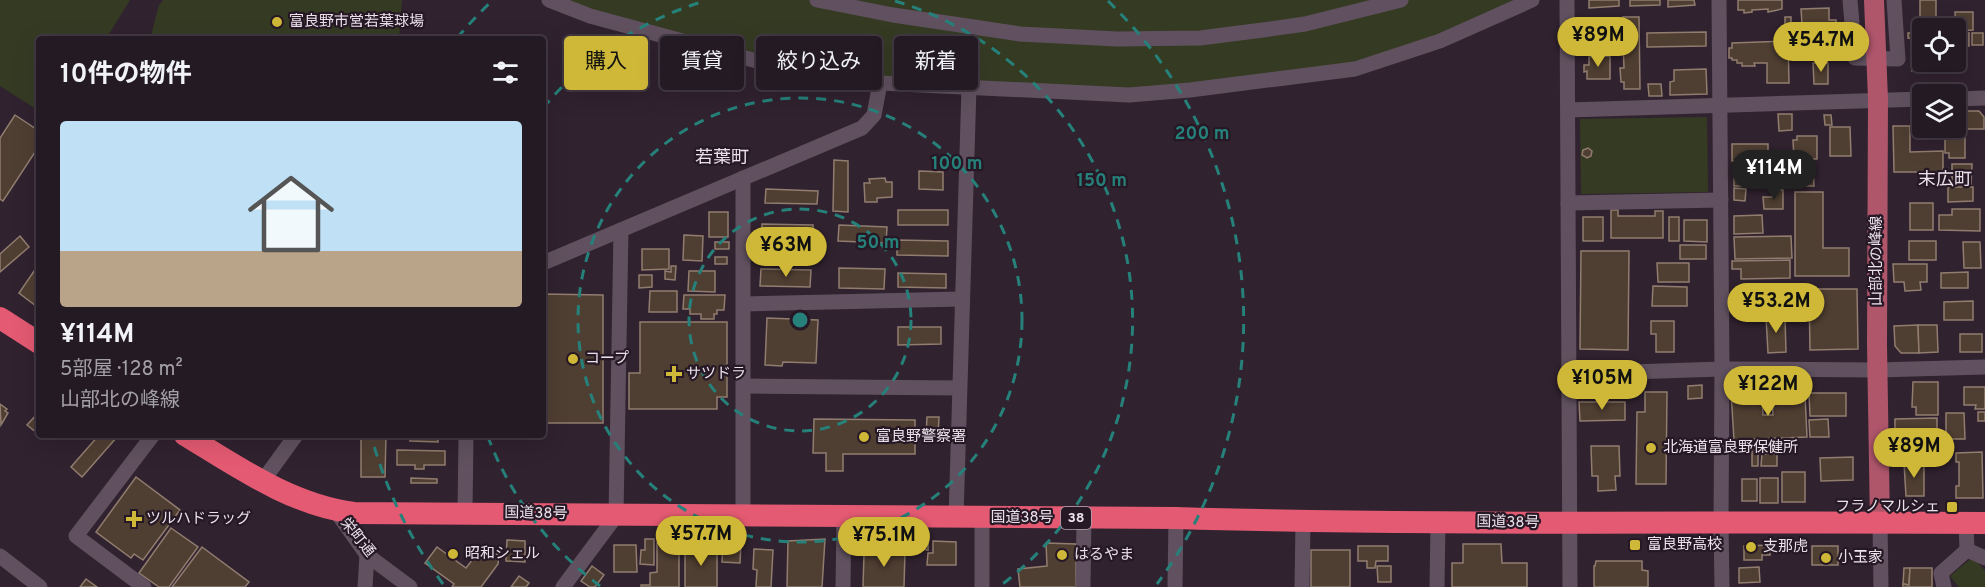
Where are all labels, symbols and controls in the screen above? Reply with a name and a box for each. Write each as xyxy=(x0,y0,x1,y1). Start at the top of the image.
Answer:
place label: 富良野市営若葉球場 xyxy=(289,13,424,32)
marker: 富良野市営若葉球場 xyxy=(270,15,284,29)
pin: ¥89M xyxy=(1562,17,1634,68)
map controls xyxy=(1912,18,1966,138)
button: locate xyxy=(1912,18,1966,72)
pin: ¥54.7M xyxy=(1772,22,1870,73)
text: ¥89M xyxy=(1571,23,1625,49)
text: ¥54.7M xyxy=(1787,28,1855,54)
chip: 購入 xyxy=(564,36,648,90)
chip: 賃貸 xyxy=(660,36,744,90)
chip: 絞り込み xyxy=(756,36,882,90)
chip: 新着 xyxy=(894,36,978,90)
icon: filters xyxy=(489,56,522,89)
text: 10件の物件 xyxy=(60,59,192,92)
button: layers xyxy=(1912,84,1966,138)
text: 200 m xyxy=(1174,123,1230,146)
district label: 若葉町 xyxy=(695,147,749,170)
pin: ¥114M xyxy=(1732,150,1816,201)
text: 100 m xyxy=(931,153,983,176)
text: ¥114M xyxy=(1745,156,1803,182)
icon: home xyxy=(237,160,345,268)
district label: 末広町 xyxy=(1918,169,1972,192)
text: 150 m xyxy=(1077,170,1127,193)
street label: 山部北の峰線 xyxy=(1867,216,1887,306)
pin: ¥63M xyxy=(750,227,822,278)
text: 50 m xyxy=(856,232,900,255)
text: ¥63M xyxy=(760,233,812,259)
pin: ¥53.2M xyxy=(1727,283,1825,334)
text: ¥53.2M xyxy=(1741,289,1811,315)
centre of rings xyxy=(790,310,810,330)
text: ¥114M xyxy=(60,319,134,352)
place label: コープ xyxy=(585,350,629,369)
marker: コープ xyxy=(566,352,580,366)
text: 5部屋 · 128 m² xyxy=(60,357,183,383)
pin: ¥105M xyxy=(1560,360,1644,411)
place label: サツドラ xyxy=(686,365,746,384)
text: ¥105M xyxy=(1571,366,1633,392)
pin: ¥122M xyxy=(1726,366,1810,417)
marker: サツドラ xyxy=(667,367,681,381)
text: ¥122M xyxy=(1738,372,1798,398)
text: 山部北の峰線 xyxy=(60,388,180,414)
place label: 富良野警察署 xyxy=(876,428,966,447)
pin: ¥89M xyxy=(1878,428,1950,479)
marker: 富良野警察署 xyxy=(857,430,871,444)
text: ¥89M xyxy=(1887,434,1941,460)
place label: 北海道富良野保健所 xyxy=(1663,438,1798,458)
marker: 北海道富良野保健所 xyxy=(1644,441,1658,455)
place label: フラノマルシェ xyxy=(1835,498,1940,517)
marker: フラノマルシェ xyxy=(1945,500,1959,514)
street label: 国道38号 xyxy=(504,504,568,524)
road number: 38 xyxy=(1061,507,1091,529)
street label: 国道38号 xyxy=(990,509,1054,528)
place label: ツルハドラッグ xyxy=(146,510,251,529)
marker: ツルハドラッグ xyxy=(127,512,141,526)
street label: 国道38号 xyxy=(1476,513,1540,533)
street label: 栄町通 xyxy=(335,515,379,561)
pin: ¥57.7M xyxy=(652,516,750,567)
pin: ¥75.1M xyxy=(835,517,933,568)
text: ¥57.7M xyxy=(670,522,732,548)
text: ¥75.1M xyxy=(852,523,916,549)
place label: 富良野高校 xyxy=(1647,536,1722,555)
marker: 富良野高校 xyxy=(1628,538,1642,552)
place label: 支那虎 xyxy=(1763,538,1808,557)
marker: 支那虎 xyxy=(1744,540,1758,554)
place label: 昭和シェル xyxy=(465,545,540,564)
place label: はるやま xyxy=(1074,546,1134,565)
marker: 昭和シェル xyxy=(446,547,460,561)
marker: はるやま xyxy=(1055,548,1069,562)
place label: 小玉家 xyxy=(1838,549,1883,568)
marker: 小玉家 xyxy=(1819,551,1833,565)

